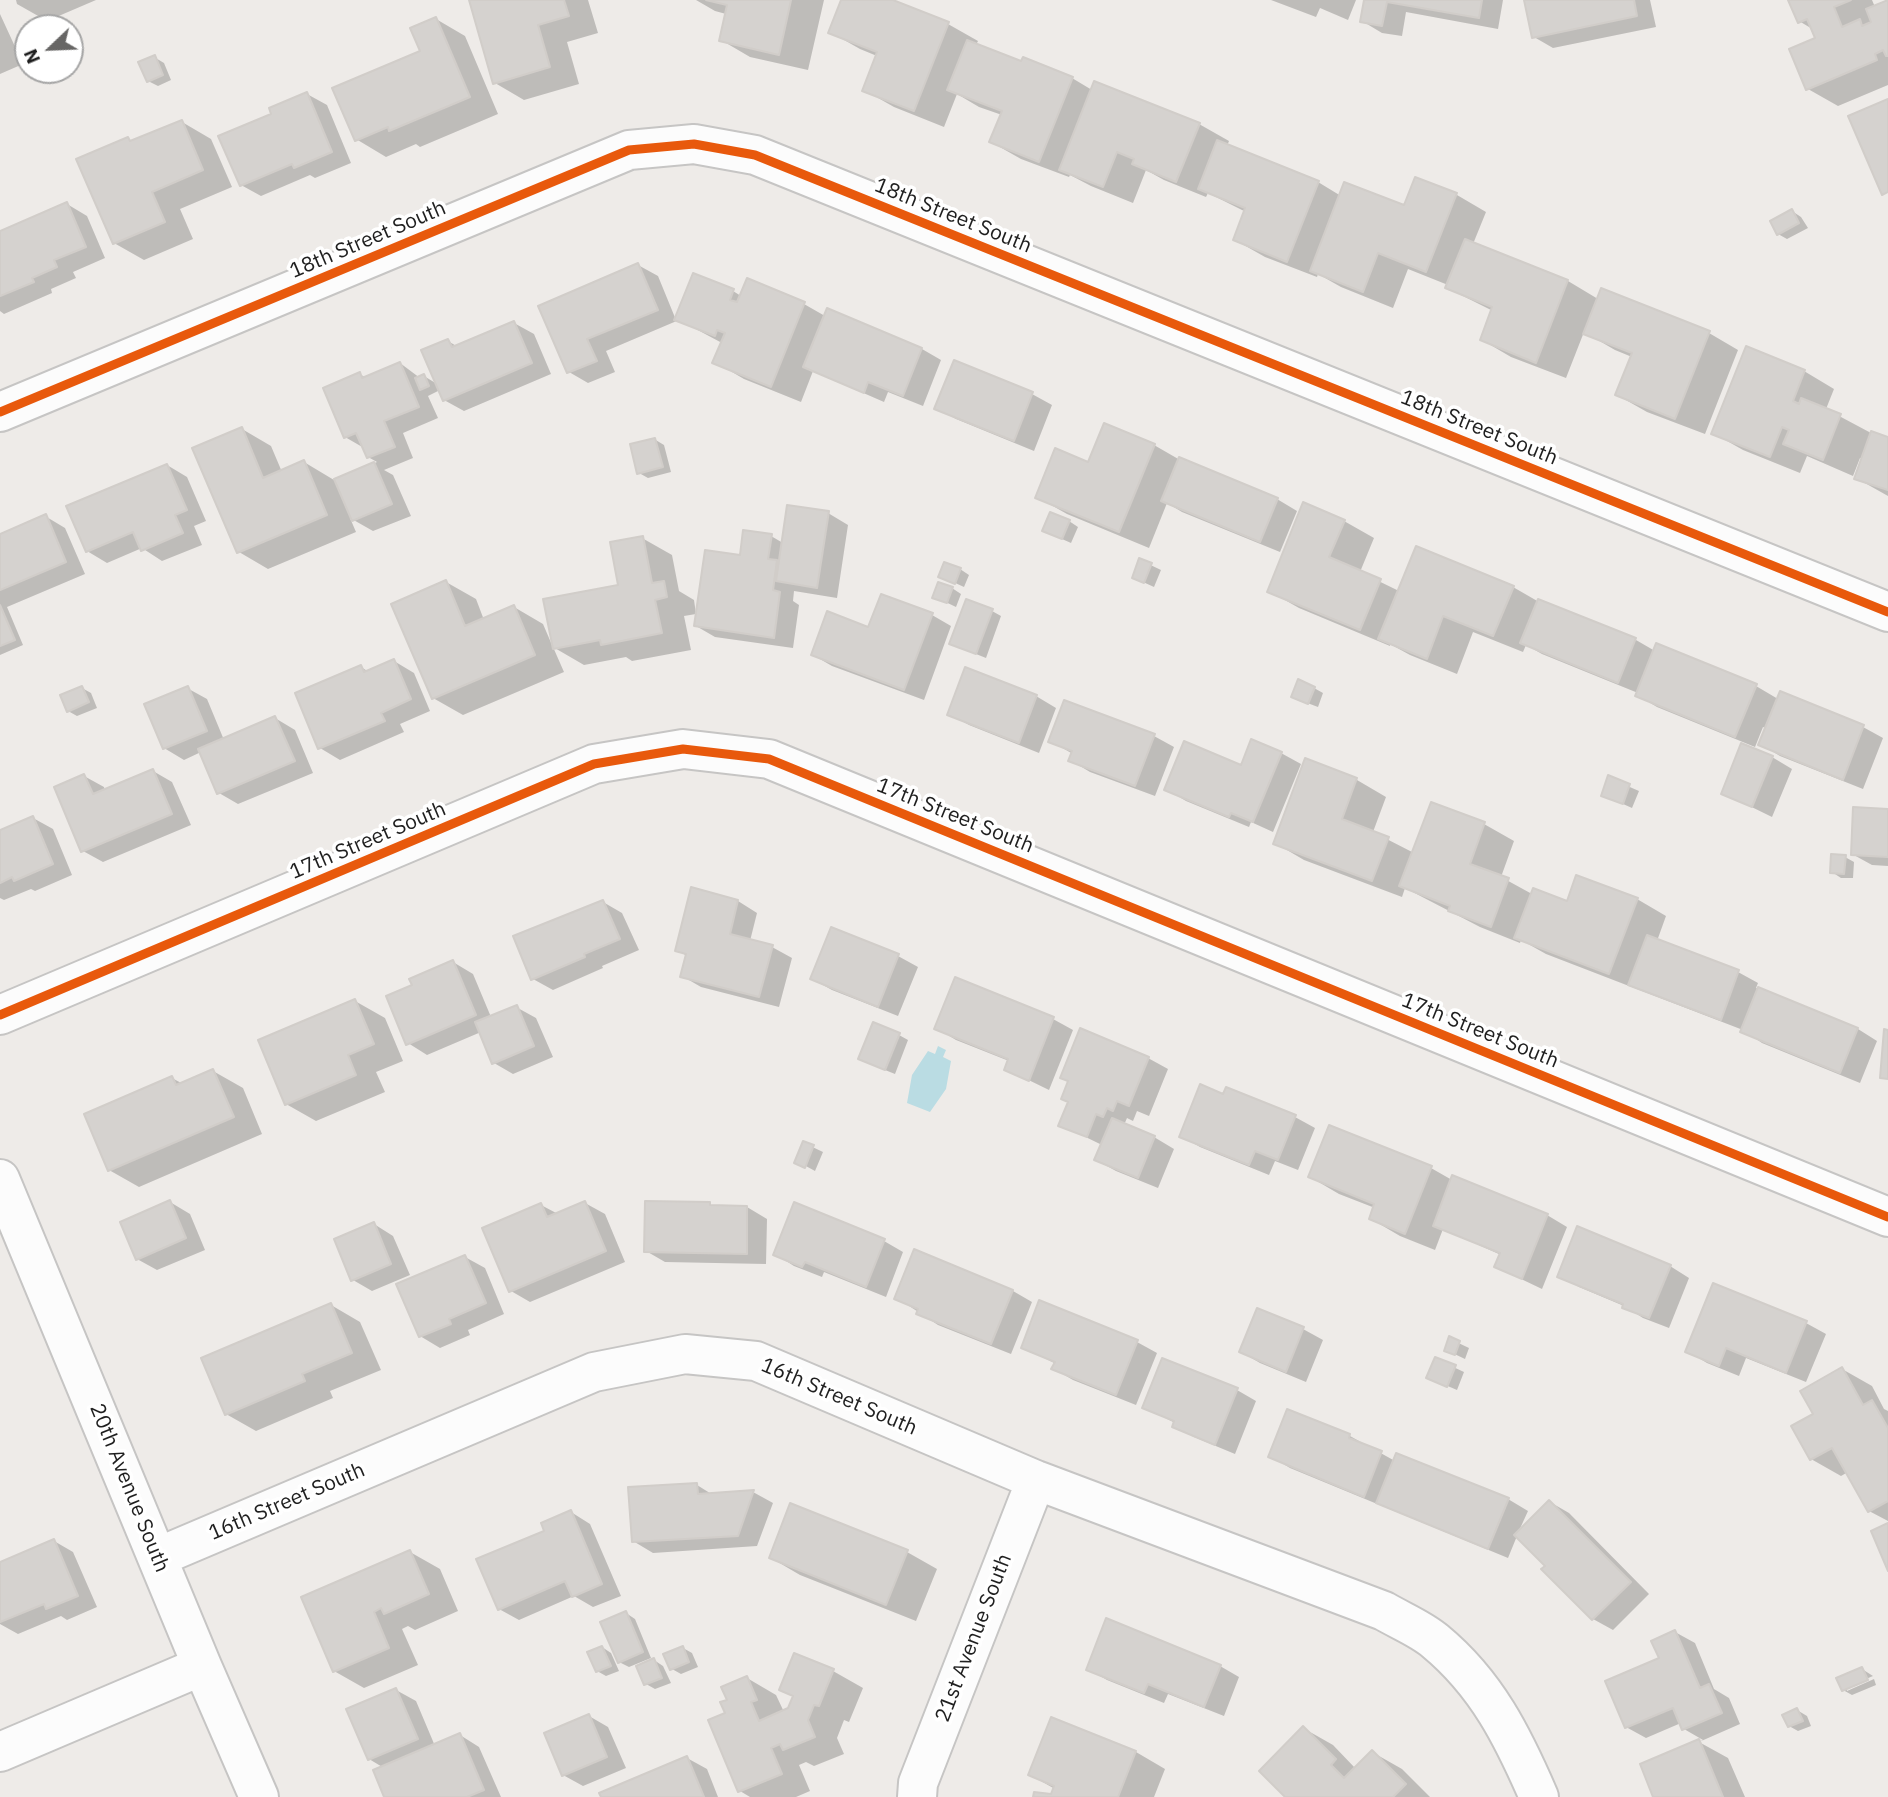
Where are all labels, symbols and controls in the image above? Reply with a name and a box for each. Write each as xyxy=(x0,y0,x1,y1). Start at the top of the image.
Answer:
north arrow xyxy=(14,14,84,84)
text: N xyxy=(18,45,45,67)
street label: 18th Street South xyxy=(871,173,1035,259)
street label: 18th Street South xyxy=(286,196,450,284)
street label: 18th Street South xyxy=(1397,385,1561,471)
street label: 17th Street South xyxy=(873,773,1037,859)
street label: 17th Street South xyxy=(286,797,450,885)
street label: 17th Street South xyxy=(1398,988,1562,1074)
street label: 16th Street South xyxy=(757,1353,921,1441)
street label: 20th Avenue South xyxy=(84,1400,174,1576)
street label: 16th Street South xyxy=(205,1458,369,1546)
street label: 21st Avenue South xyxy=(930,1550,1018,1726)

